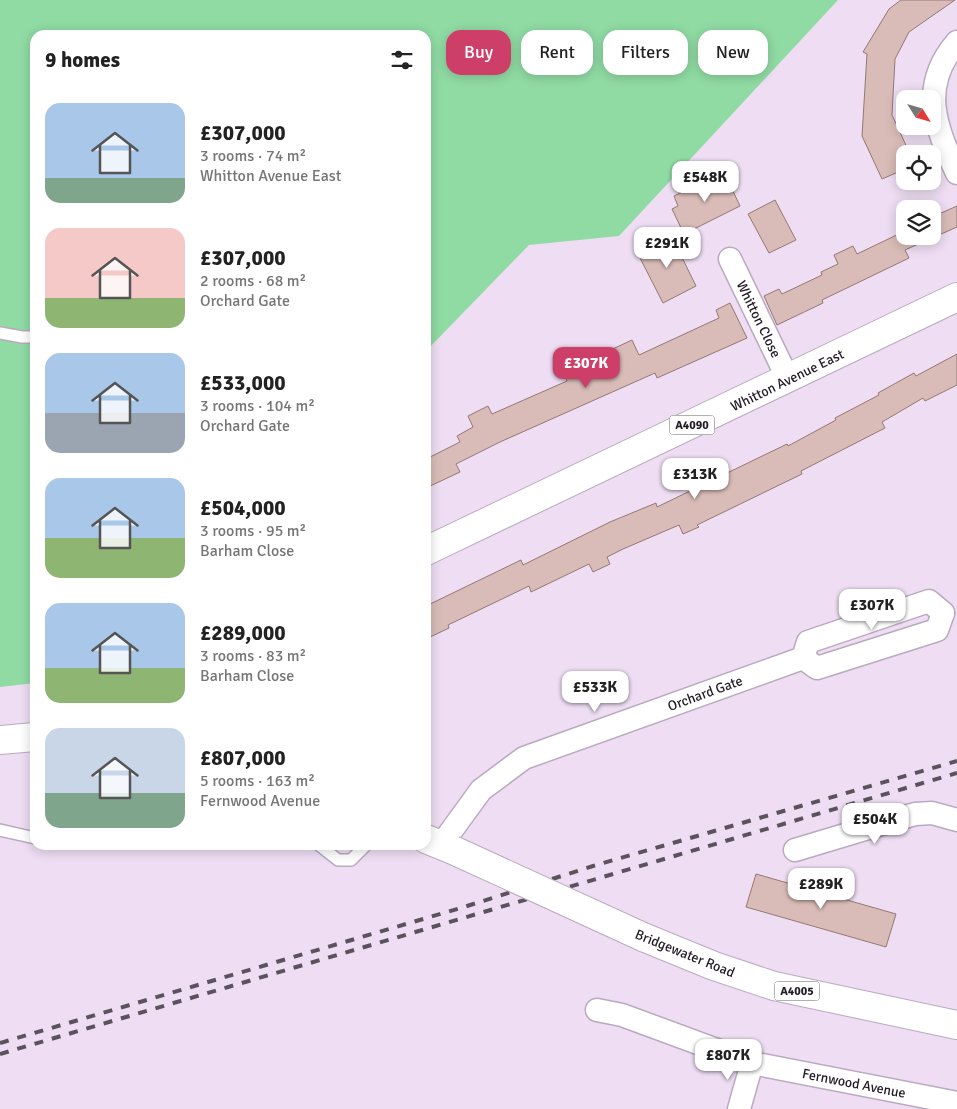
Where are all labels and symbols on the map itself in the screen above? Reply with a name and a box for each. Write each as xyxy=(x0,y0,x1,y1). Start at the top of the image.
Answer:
north arrow xyxy=(896,90,941,135)
pin: £548K xyxy=(670,160,740,203)
pin: £291K xyxy=(632,226,702,269)
street label: Whitton Close xyxy=(733,278,785,361)
pin: £307K xyxy=(551,346,621,389)
street label: Whitton Avenue East xyxy=(728,346,847,415)
road number: A4090 xyxy=(670,416,714,434)
pin: £313K xyxy=(660,458,730,500)
pin: £307K xyxy=(837,588,907,631)
pin: £533K xyxy=(560,670,630,713)
street label: Orchard Gate xyxy=(665,672,745,715)
pin: £504K xyxy=(840,802,910,845)
pin: £289K xyxy=(786,868,856,910)
street label: Bridgewater Road xyxy=(632,926,737,981)
road number: A4005 xyxy=(774,981,820,1000)
pin: £807K xyxy=(693,1038,763,1081)
street label: Fernwood Avenue xyxy=(801,1065,907,1102)

